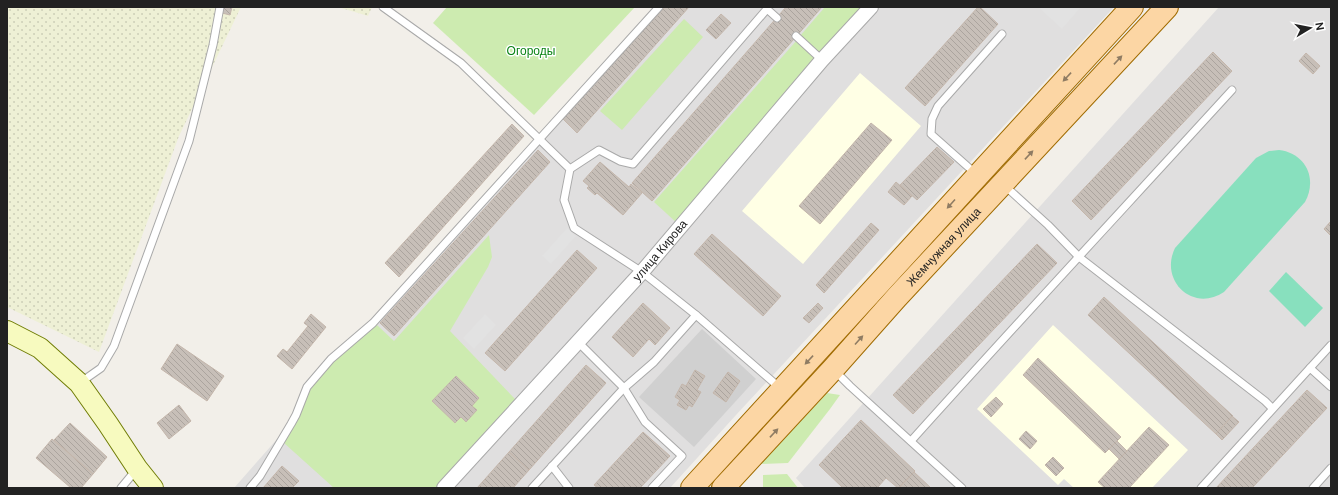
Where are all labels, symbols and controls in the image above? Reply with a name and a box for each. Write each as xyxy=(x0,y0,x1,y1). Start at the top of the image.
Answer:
north arrow xyxy=(1290,8,1330,48)
text: N xyxy=(1312,21,1327,31)
park label: Огороды xyxy=(507,43,555,59)
one-way arrow xyxy=(1113,55,1123,65)
one-way arrow xyxy=(1063,72,1072,82)
one-way arrow xyxy=(1025,150,1034,160)
one-way arrow xyxy=(946,199,956,209)
street label: Жемчужная улица xyxy=(903,204,985,290)
street label: улица Кирова xyxy=(629,216,691,285)
one-way arrow xyxy=(854,335,864,345)
one-way arrow xyxy=(804,355,813,365)
one-way arrow xyxy=(769,428,779,438)

